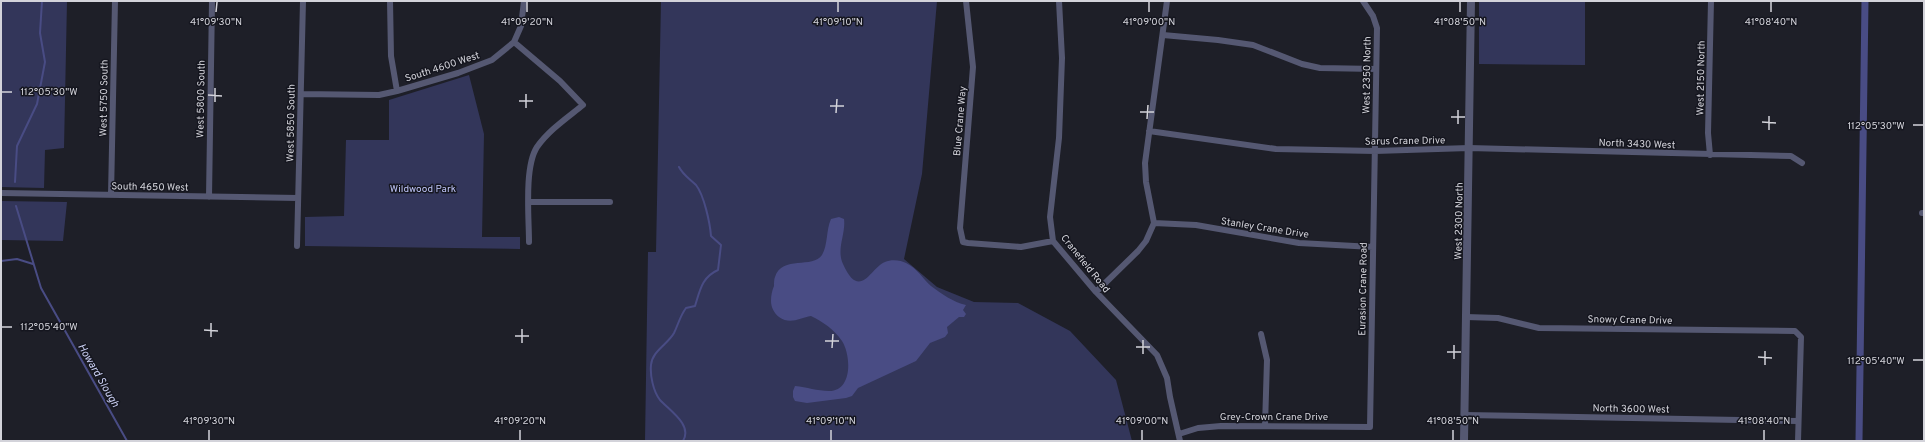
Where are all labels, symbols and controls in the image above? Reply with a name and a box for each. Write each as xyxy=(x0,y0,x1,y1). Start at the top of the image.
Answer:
text: 41°09'30"N xyxy=(190,16,242,29)
text: 41°09'20"N xyxy=(501,16,553,29)
text: 41°09'10"N xyxy=(813,16,863,29)
text: 41°09'00"N xyxy=(1123,16,1175,29)
text: 41°08'50"N xyxy=(1434,16,1486,29)
text: 41°08'40"N xyxy=(1745,16,1797,29)
street label: West 2350 North xyxy=(1360,36,1375,114)
street label: West 2150 North xyxy=(1694,40,1709,116)
street label: South 4600 West xyxy=(404,49,482,86)
street label: West 5750 South xyxy=(97,60,112,137)
street label: West 5800 South xyxy=(194,60,209,138)
street label: West 5850 South xyxy=(284,84,299,162)
text: 112°05'30"W xyxy=(20,86,78,99)
street label: Blue Crane Way xyxy=(951,86,970,157)
text: 112°05'30"W xyxy=(1847,120,1905,133)
street label: Sarus Crane Drive xyxy=(1365,134,1445,149)
street label: North 3430 West xyxy=(1598,137,1676,152)
street label: South 4650 West xyxy=(111,180,189,195)
street label: West 2300 North xyxy=(1452,182,1467,260)
park label: Wildwood Park xyxy=(390,183,456,196)
street label: Stanley Crane Drive xyxy=(1220,215,1310,242)
street label: Cranefield Road xyxy=(1057,232,1112,296)
street label: Eurasion Crane Road xyxy=(1356,242,1371,336)
street label: Snowy Crane Drive xyxy=(1587,313,1672,328)
text: 112°05'40"W xyxy=(20,321,78,334)
water label: Howard Slough xyxy=(74,341,122,410)
text: 112°05'40"W xyxy=(1847,355,1905,368)
street label: North 3600 West xyxy=(1592,402,1670,417)
street label: Grey-Crown Crane Drive xyxy=(1220,411,1328,424)
text: 41°09'30"N xyxy=(183,415,235,428)
text: 41°09'20"N xyxy=(494,415,546,428)
text: 41°09'10"N xyxy=(806,415,856,428)
text: 41°09'00"N xyxy=(1116,415,1168,428)
text: 41°08'50"N xyxy=(1427,415,1479,428)
text: 41°08'40"N xyxy=(1738,415,1790,428)

